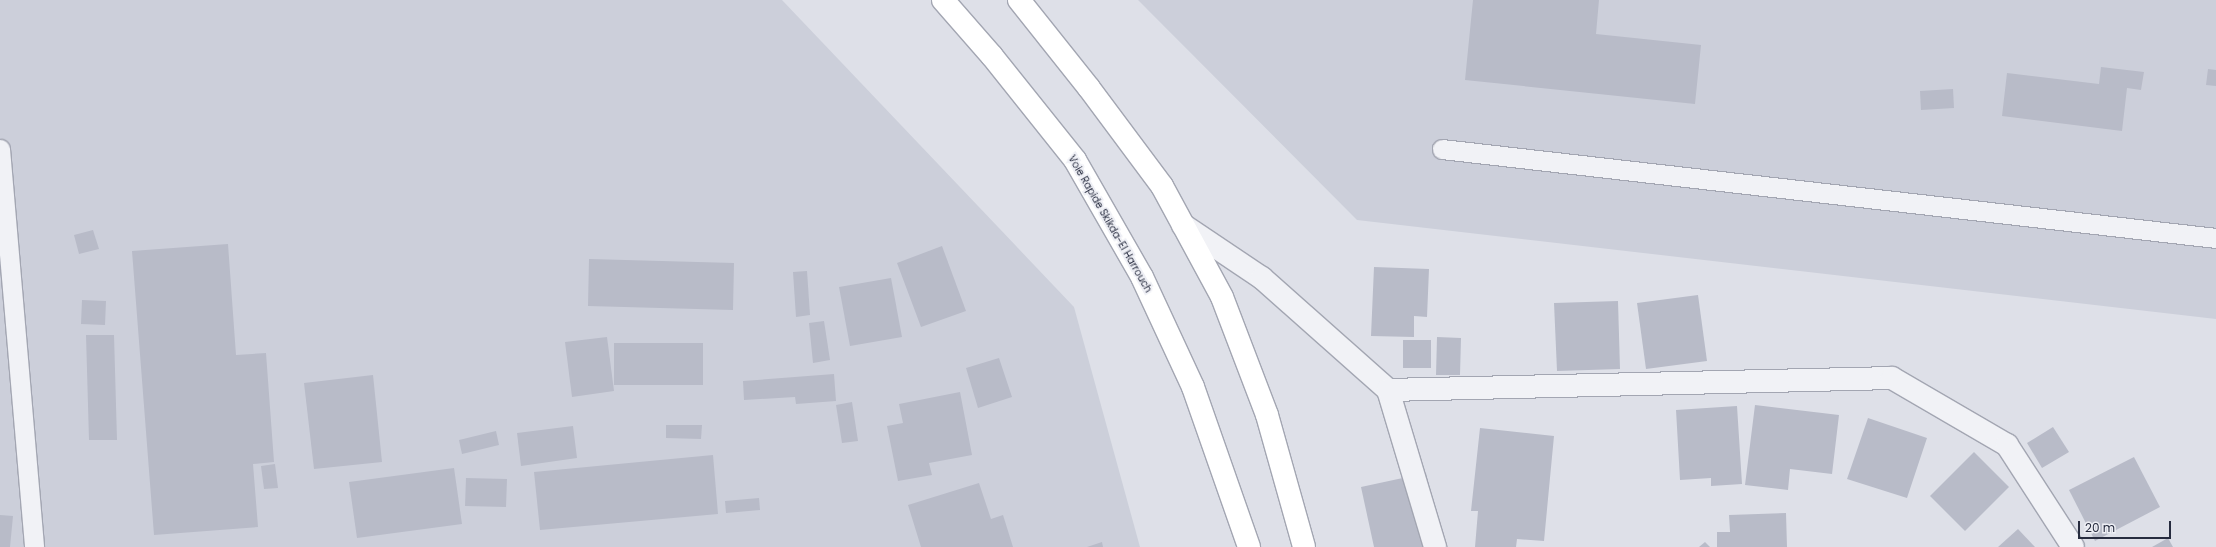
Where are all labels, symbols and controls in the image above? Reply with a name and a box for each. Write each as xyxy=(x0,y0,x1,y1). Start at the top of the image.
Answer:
street label: Voie Rapide Skikda-El Harrouch xyxy=(1066,153,1154,295)
scale bar xyxy=(2080,513,2173,539)
text: 20 m xyxy=(2085,519,2115,536)

